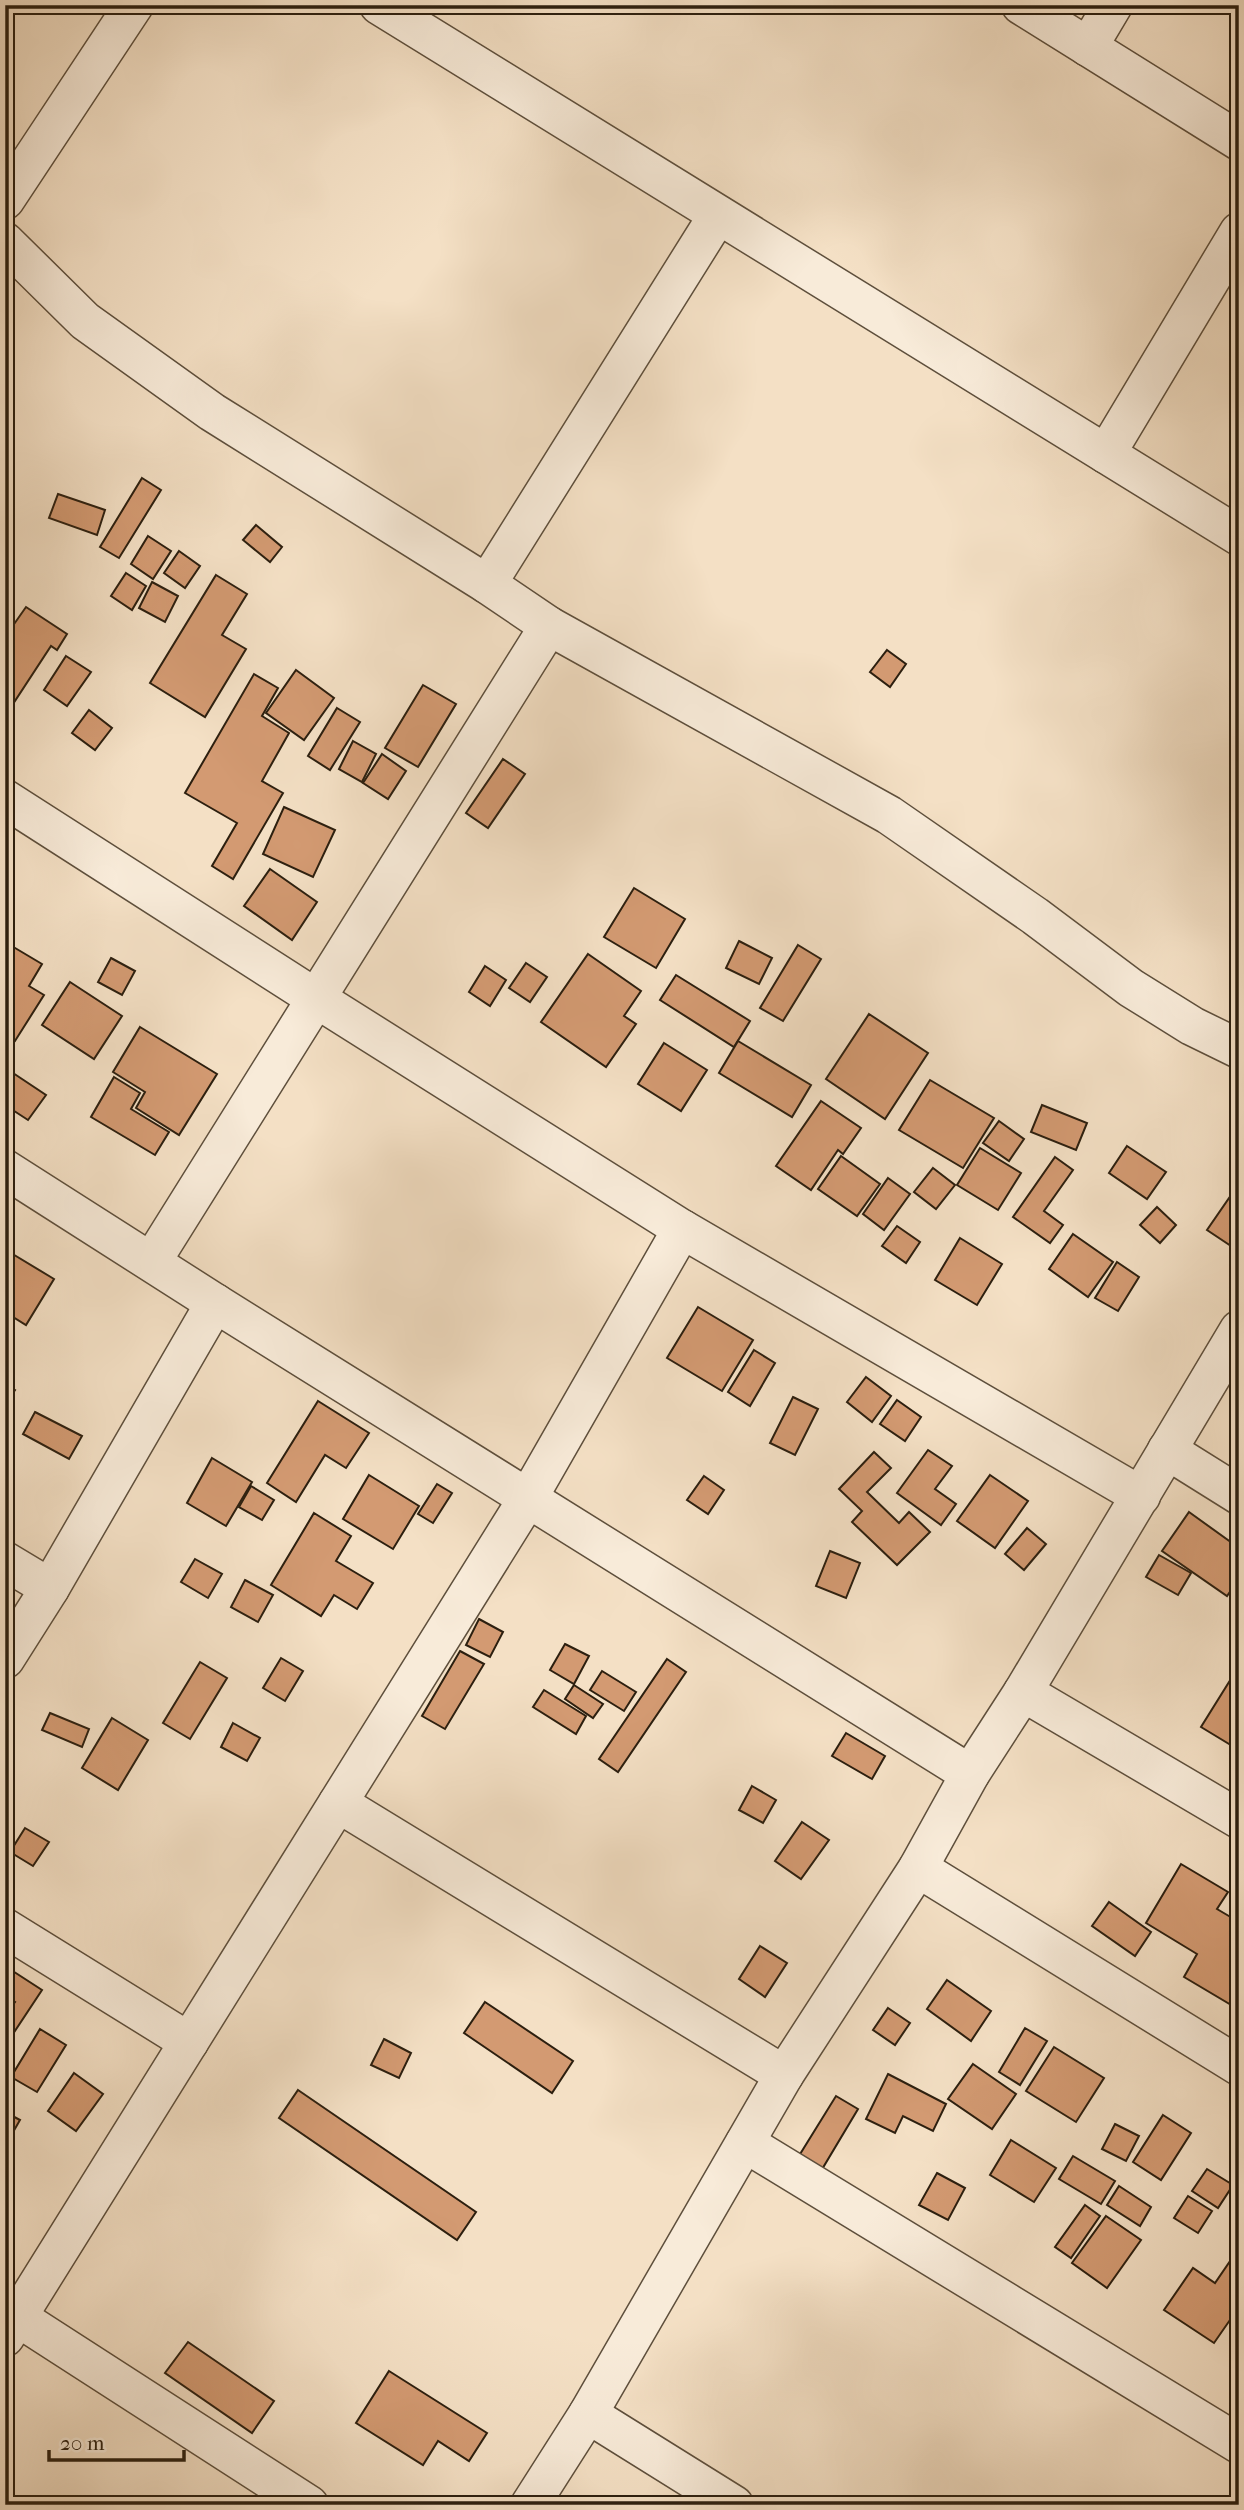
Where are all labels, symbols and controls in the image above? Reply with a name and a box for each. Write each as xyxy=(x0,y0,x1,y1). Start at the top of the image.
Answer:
scale bar xyxy=(49,2419,184,2463)
text: 20 m xyxy=(60,2431,105,2455)

